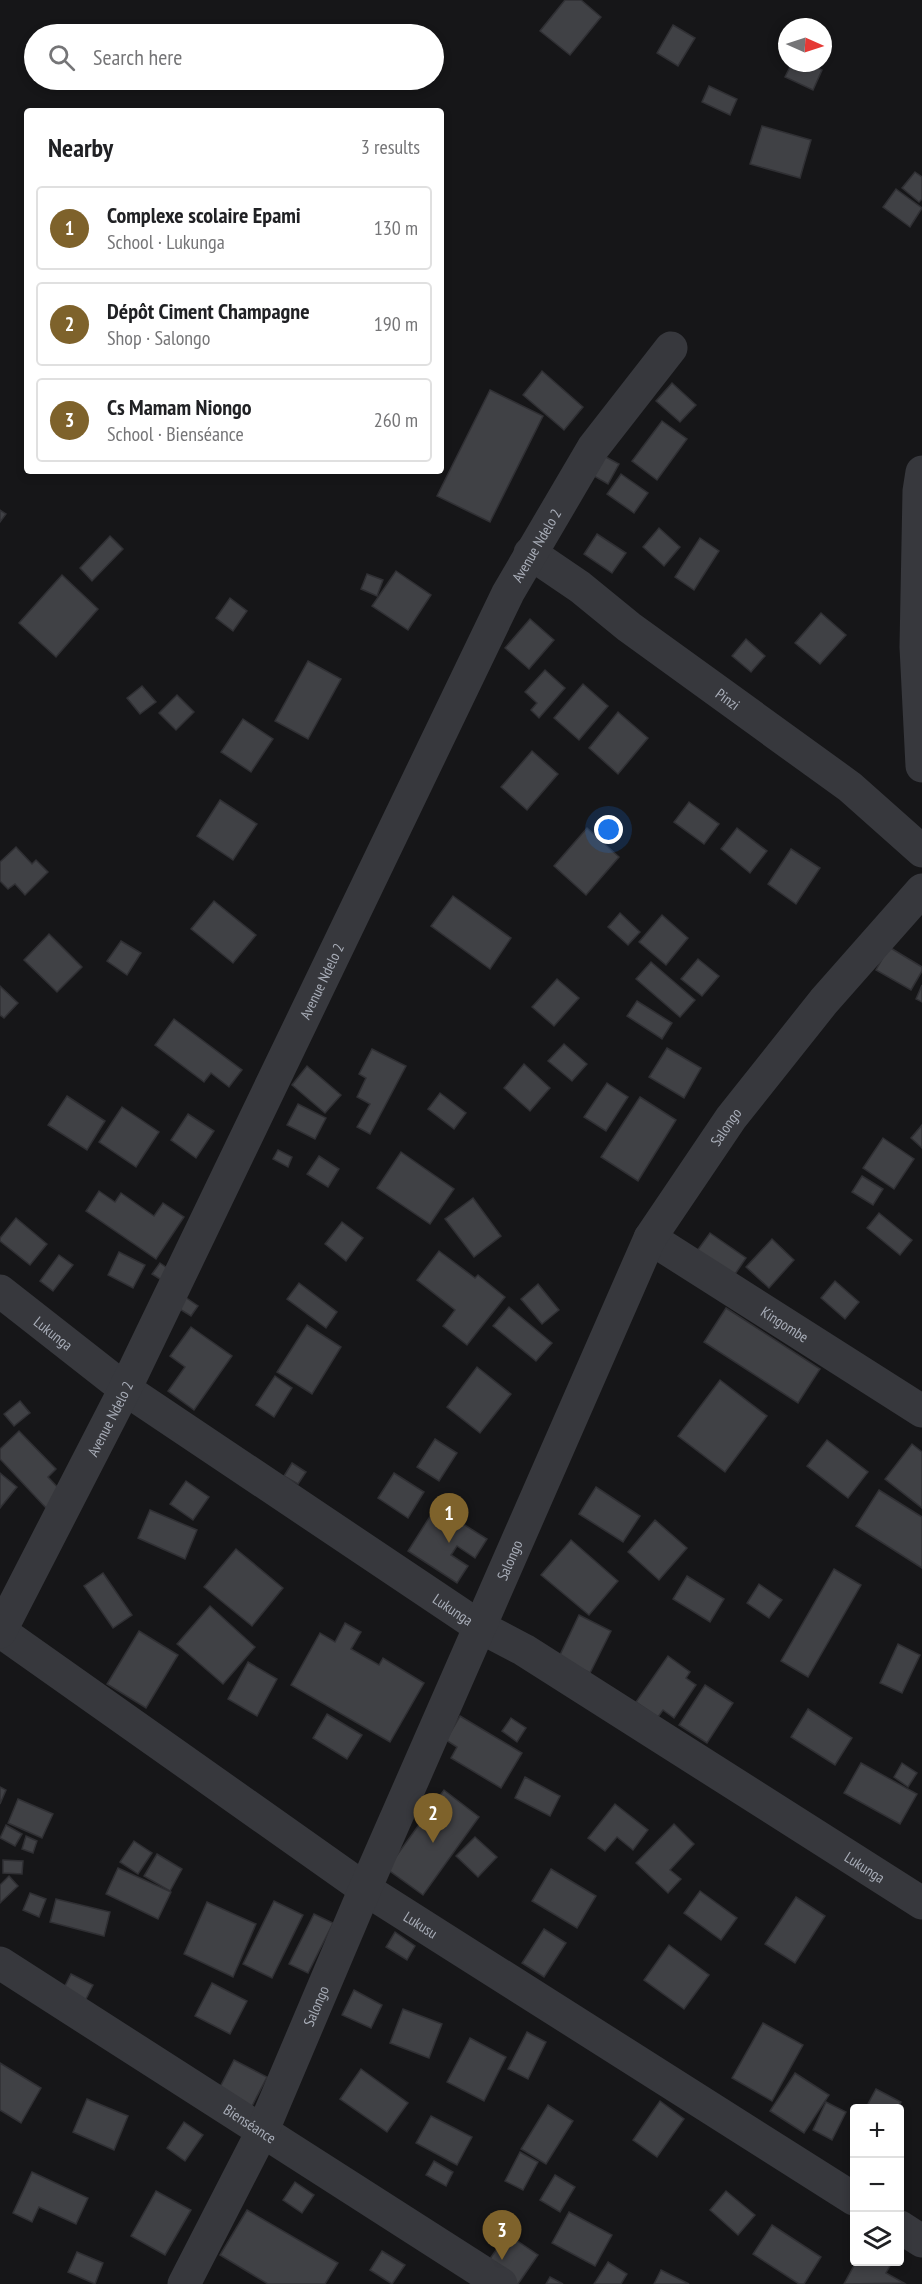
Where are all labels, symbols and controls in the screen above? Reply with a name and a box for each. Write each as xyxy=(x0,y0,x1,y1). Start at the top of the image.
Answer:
north arrow xyxy=(778,18,832,72)
search box xyxy=(24,24,444,90)
icon: search xyxy=(45,41,78,74)
text: Search here xyxy=(93,43,182,71)
text: Nearby xyxy=(48,131,113,164)
text: 3 results xyxy=(361,134,420,160)
text: Complexe scolaire Epami xyxy=(107,201,301,229)
text: 1 xyxy=(65,215,74,241)
text: 130 m xyxy=(374,215,418,241)
text: School · Lukunga xyxy=(107,229,225,255)
text: Dépôt Ciment Champagne xyxy=(107,297,310,325)
text: 2 xyxy=(65,311,74,337)
text: 190 m xyxy=(374,311,418,337)
text: Shop · Salongo xyxy=(107,325,210,351)
text: Cs Mamam Niongo xyxy=(107,393,252,421)
text: 3 xyxy=(65,407,74,433)
text: 260 m xyxy=(374,407,418,433)
text: School · Bienséance xyxy=(107,421,244,447)
street label: Avenue Ndelo 2 xyxy=(507,505,565,585)
street label: Pinzi xyxy=(712,684,744,714)
your location xyxy=(594,815,623,844)
street label: Avenue Ndelo 2 xyxy=(295,940,348,1022)
street label: Salongo xyxy=(706,1104,745,1149)
street label: Kingombe xyxy=(758,1302,812,1346)
street label: Lukunga xyxy=(30,1312,77,1354)
street label: Avenue Ndelo 2 xyxy=(83,1378,137,1459)
pin: 1 xyxy=(430,1494,468,1543)
street label: Salongo xyxy=(492,1537,526,1583)
street label: Lukunga xyxy=(430,1589,477,1629)
pin: 2 xyxy=(414,1794,452,1843)
street label: Lukunga xyxy=(841,1847,889,1887)
street label: Lukusu xyxy=(400,1907,441,1942)
street label: Salongo xyxy=(299,1983,332,2029)
street label: Bienséance xyxy=(220,2099,280,2147)
map controls xyxy=(850,2104,904,2266)
button: + xyxy=(850,2104,904,2158)
button: − xyxy=(850,2158,904,2212)
pin: 3 xyxy=(482,2210,522,2260)
button: layers xyxy=(850,2212,904,2266)

